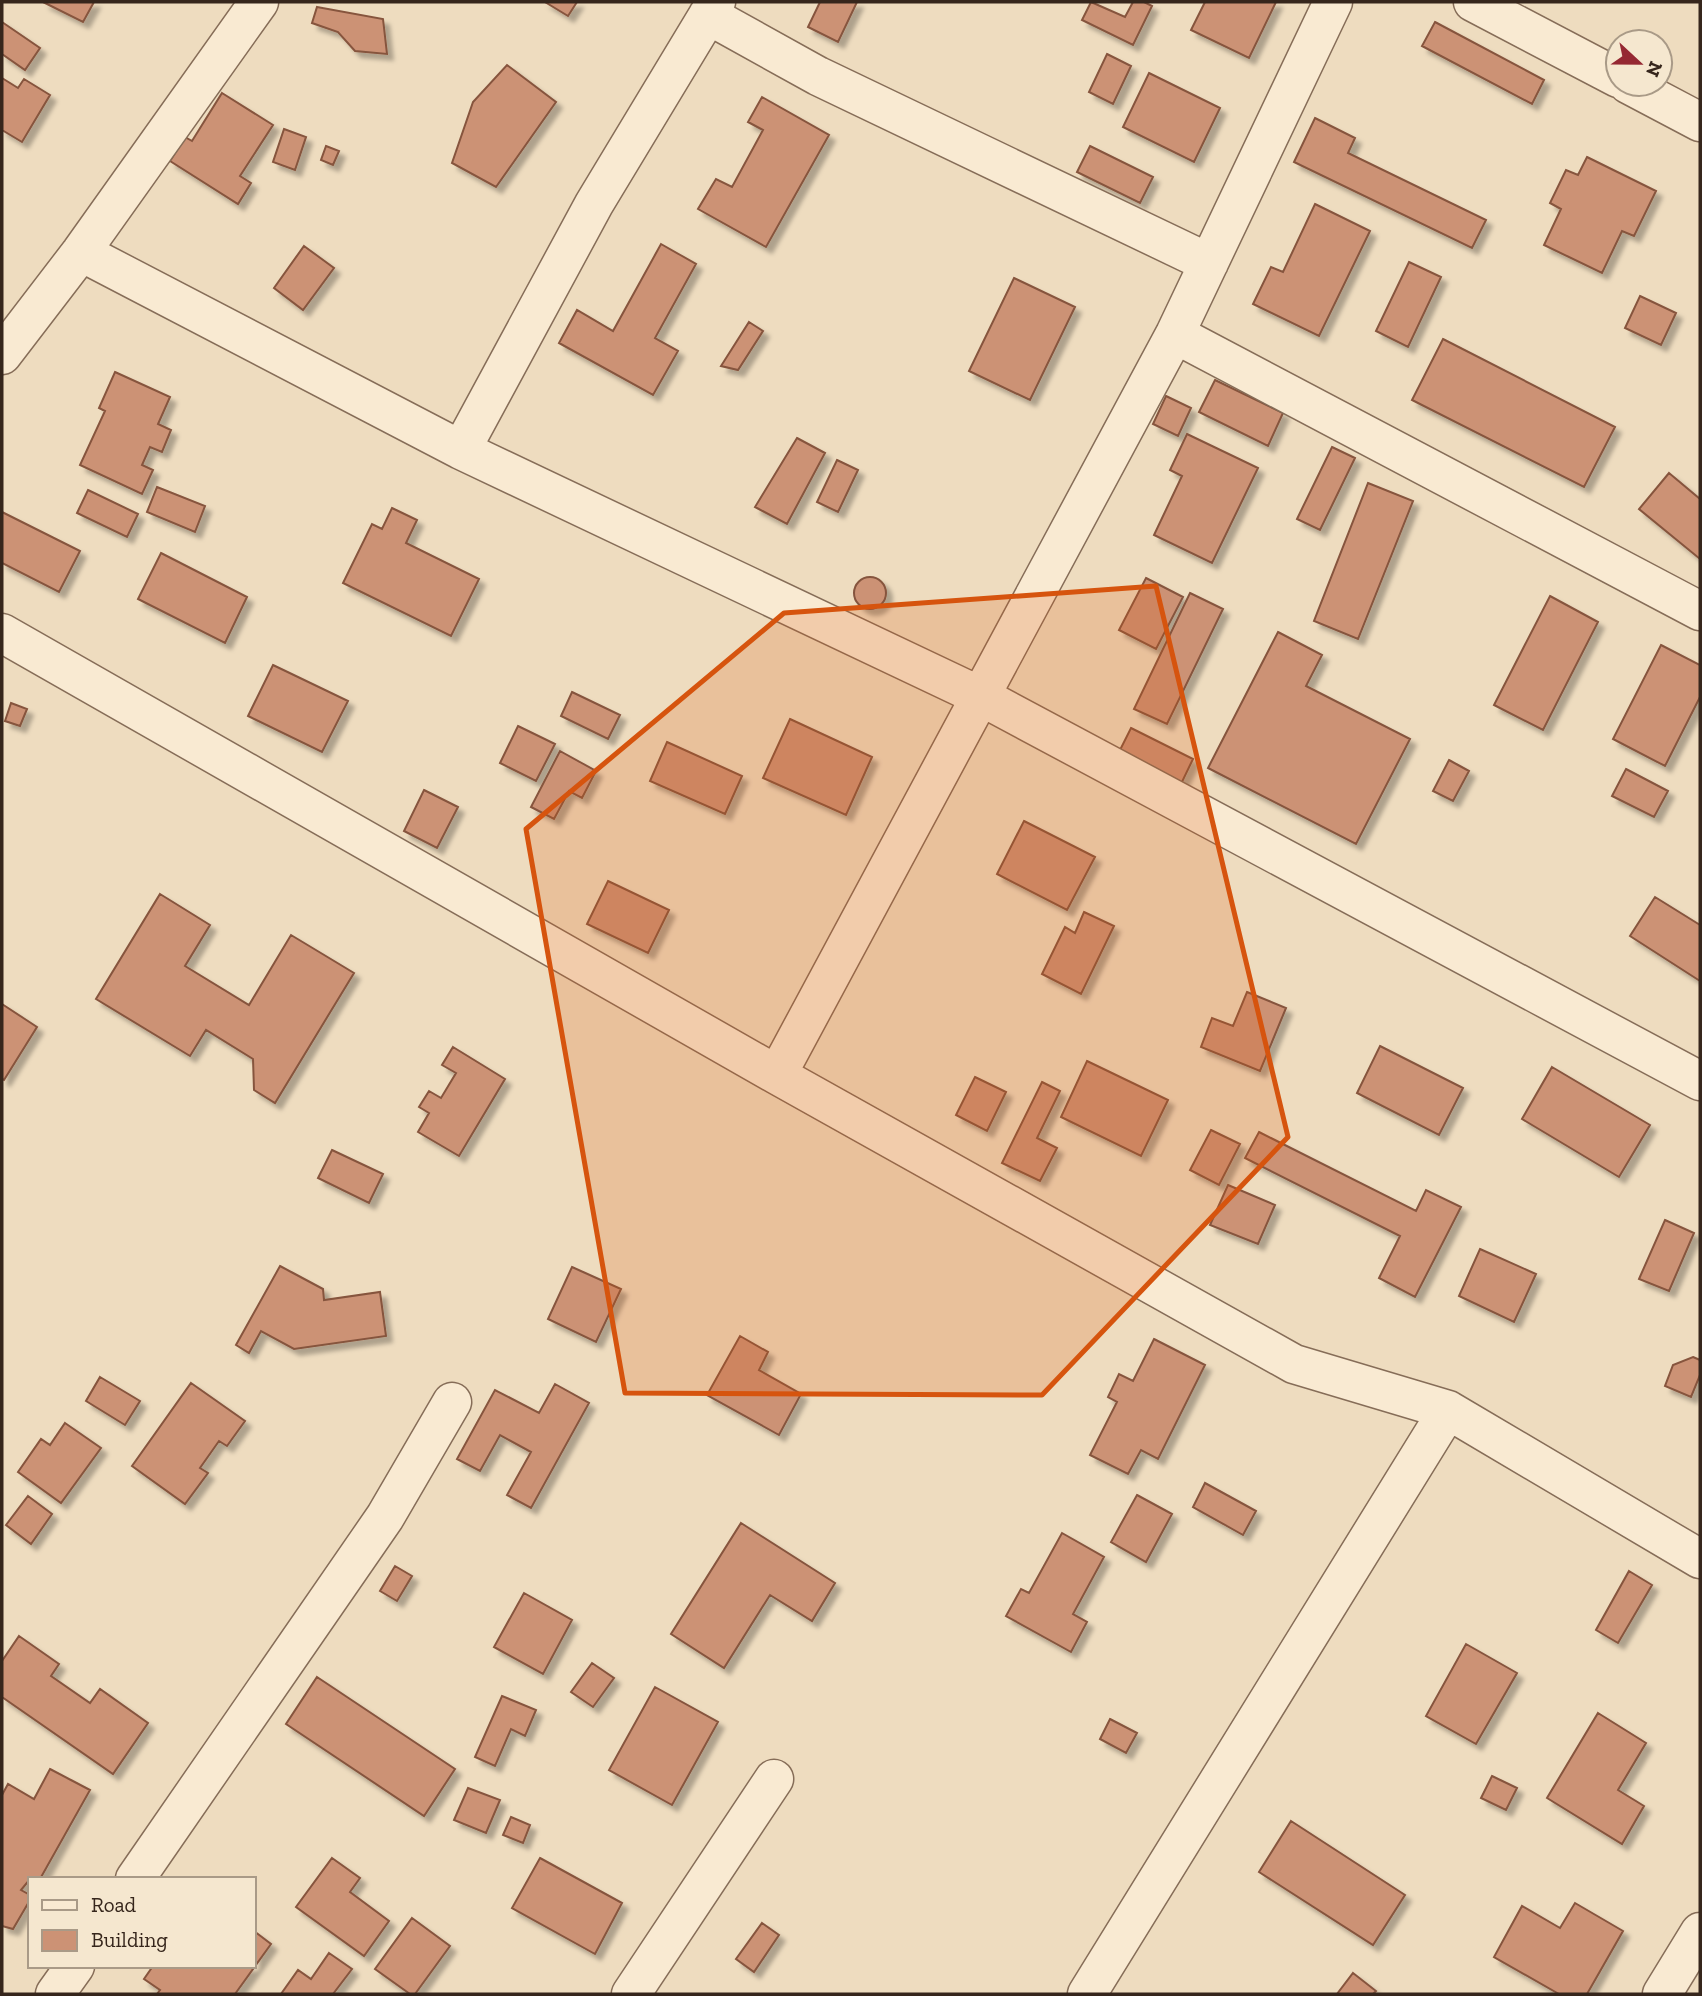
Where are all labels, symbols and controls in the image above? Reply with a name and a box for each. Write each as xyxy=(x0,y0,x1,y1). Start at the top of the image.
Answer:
north arrow xyxy=(1604,28,1674,98)
text: N xyxy=(1641,58,1668,80)
legend xyxy=(28,1877,256,1968)
text: Road xyxy=(91,1892,137,1917)
text: Building xyxy=(91,1927,168,1952)

